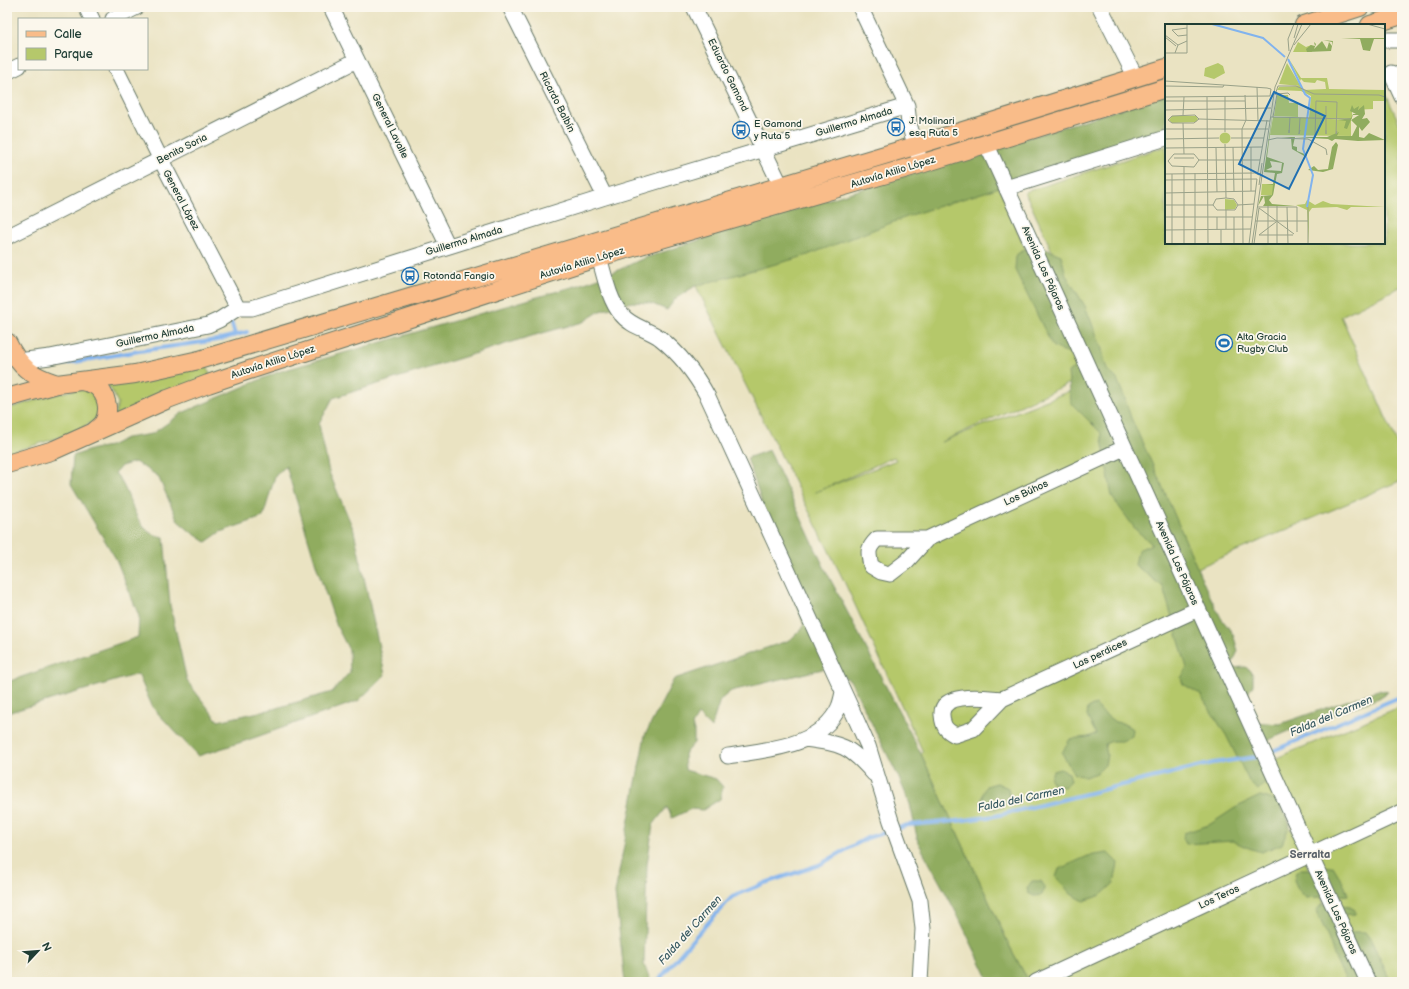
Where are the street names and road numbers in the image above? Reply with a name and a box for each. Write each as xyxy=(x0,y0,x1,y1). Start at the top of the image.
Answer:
street label: Eduardo Gamond xyxy=(705,37,751,114)
street label: Ricardo Balbín xyxy=(537,70,578,135)
street label: General Lavalle xyxy=(369,92,411,161)
street label: Guillermo Almada xyxy=(814,105,894,139)
street label: Benito Soria xyxy=(155,131,210,167)
street label: Autovía Atilio López xyxy=(849,153,937,191)
street label: General López xyxy=(160,168,202,232)
street label: Guillermo Almada xyxy=(424,224,504,258)
street label: Avenida Los Pájaros xyxy=(1019,224,1067,312)
street label: Autovía Atilio López xyxy=(538,244,626,282)
street label: Guillermo Almada xyxy=(115,322,196,350)
street label: Autovía Atilio López xyxy=(229,343,317,381)
street label: Los Búhos xyxy=(1002,478,1050,508)
street label: Avenida Los Pájaros xyxy=(1153,519,1201,607)
street label: Las perdices xyxy=(1071,636,1129,672)
street label: Avenida Los Pájaros xyxy=(1312,868,1360,956)
street label: Los Teros xyxy=(1197,882,1241,912)

